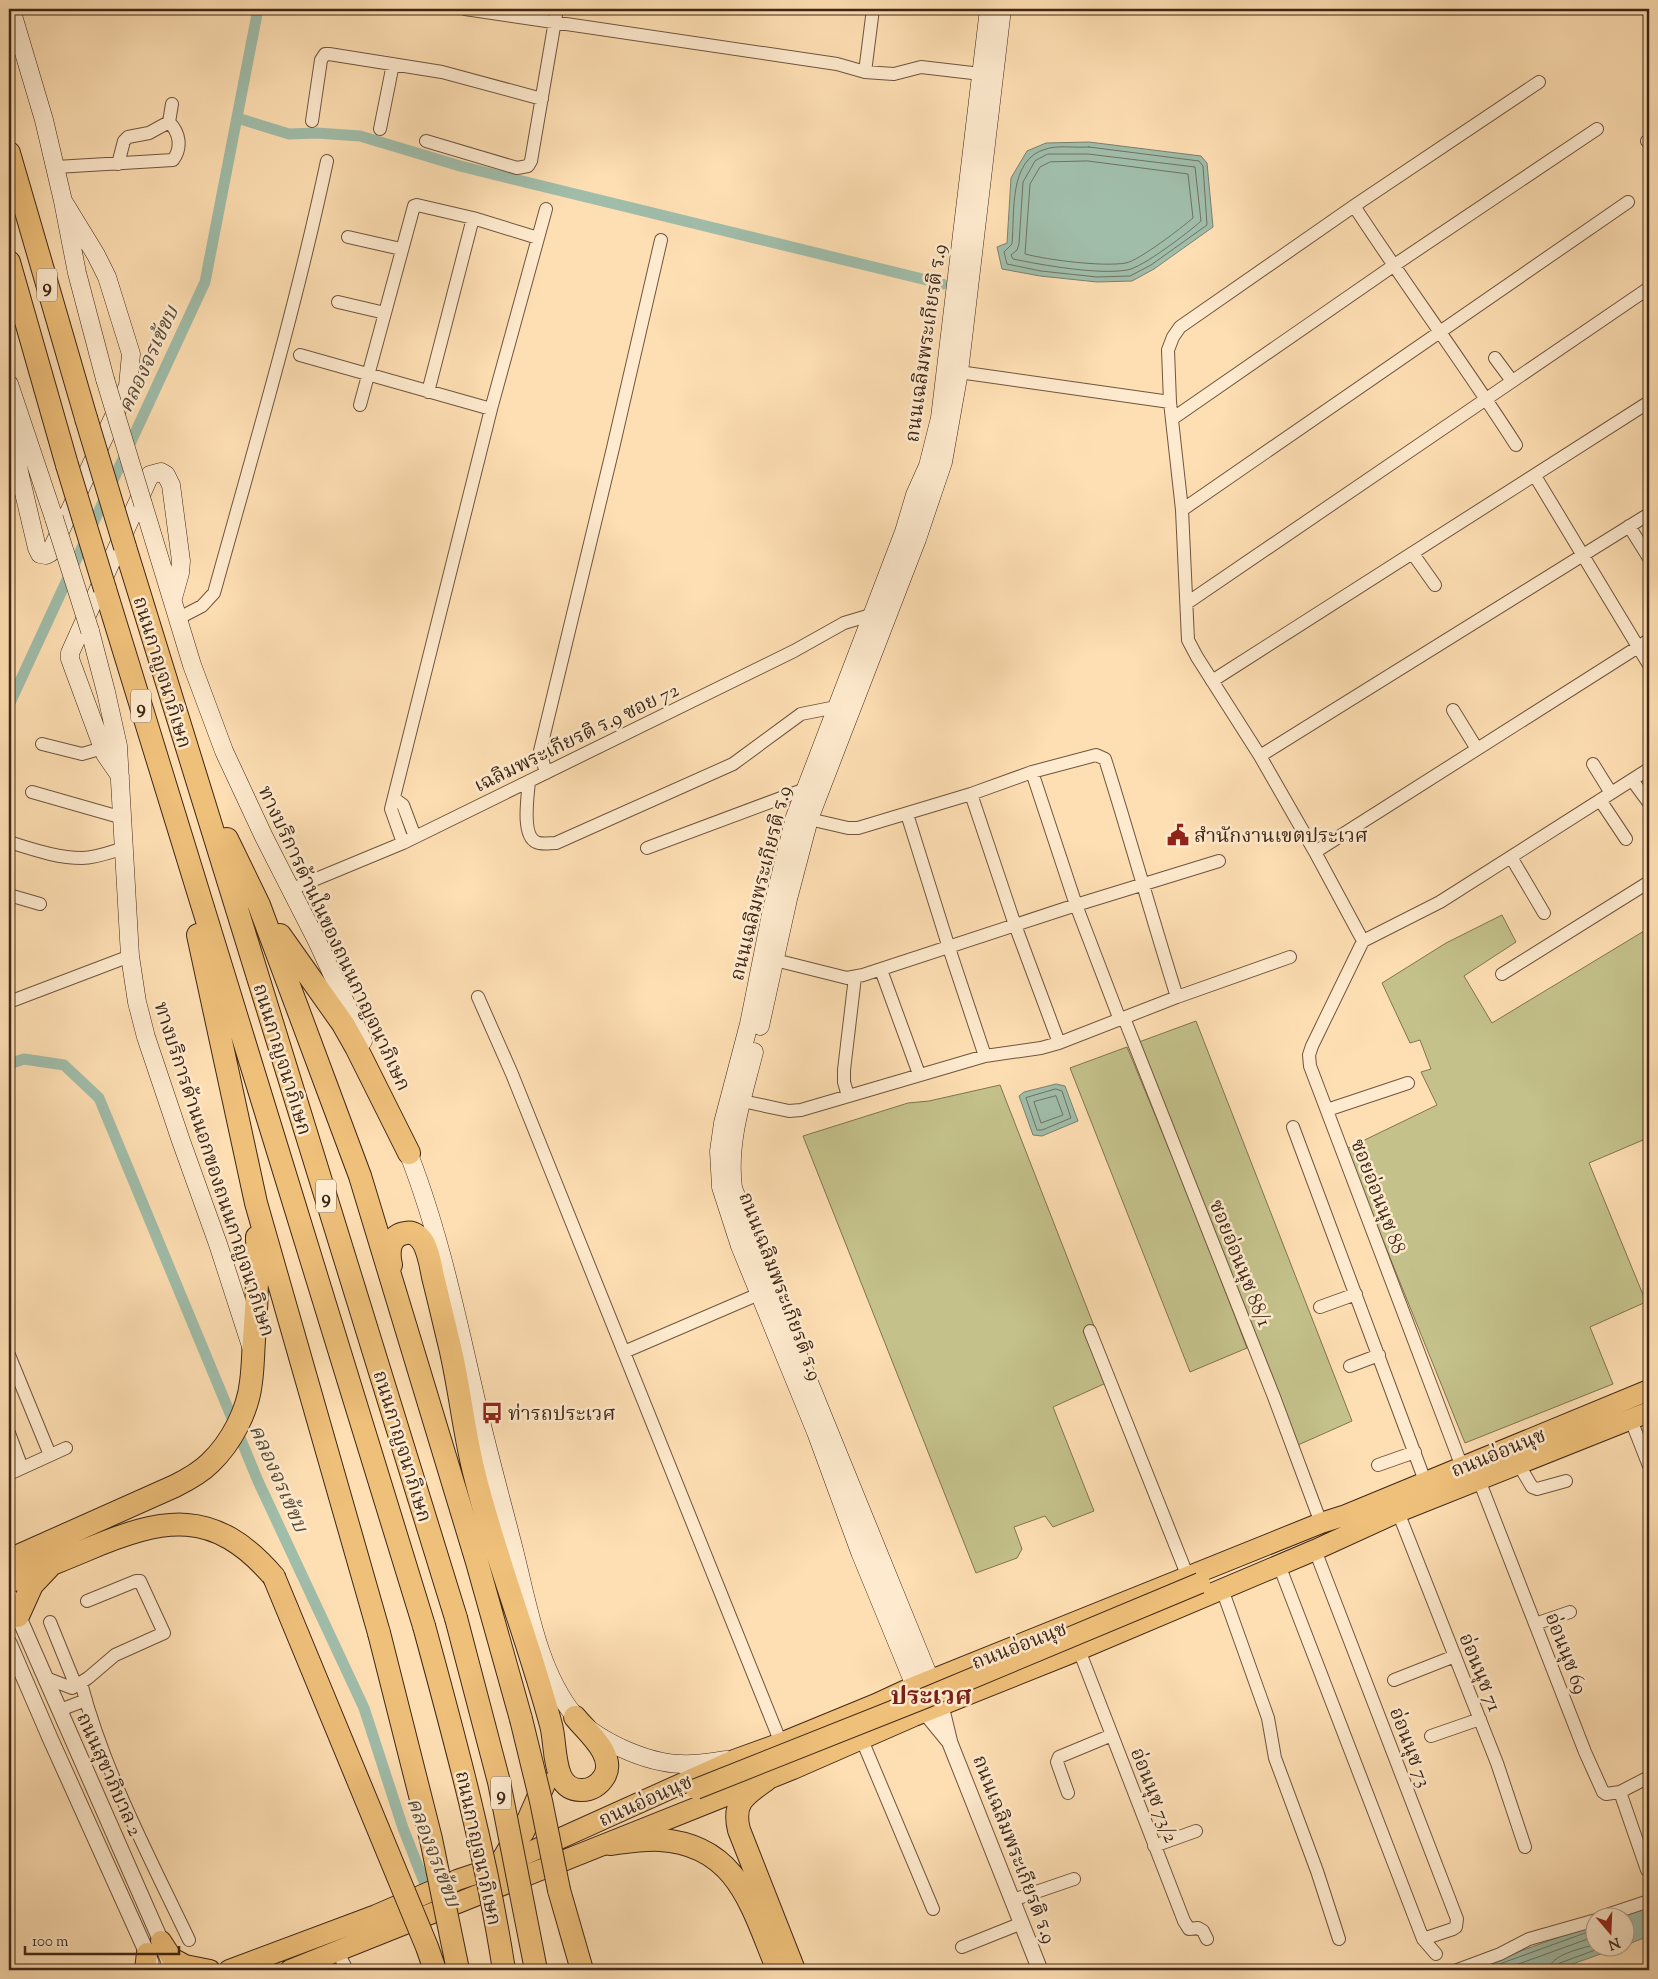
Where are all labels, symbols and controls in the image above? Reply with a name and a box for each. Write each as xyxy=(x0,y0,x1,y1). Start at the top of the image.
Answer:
street label: ถนนเฉลิมพระเกียรติ ร.9 xyxy=(899,242,956,444)
road number: 9 xyxy=(37,268,57,302)
water label: คลองจรเข้ขบ xyxy=(112,300,189,418)
street label: ถนนกาญจนาภิเษก xyxy=(124,593,198,752)
street label: เฉลิมพระเกียรติ ร.9 ซอย 72 xyxy=(470,677,684,802)
road number: 9 xyxy=(131,689,151,722)
street label: ทางบริการด้านในของถนนกาญจนาภิเษก xyxy=(254,782,416,1094)
street label: ถนนเฉลิมพระเกียรติ ร.9 xyxy=(724,783,801,984)
public building icon: สำนักงานเขตประเวศ xyxy=(1165,822,1191,848)
place label: สำนักงานเขตประเวศ xyxy=(1194,823,1368,852)
street label: ถนนกาญจนาภิเษก xyxy=(248,980,318,1138)
street label: ทางบริการด้านนอกของถนนกาญจนาภิเษก xyxy=(145,999,281,1341)
street label: ซอยอ่อนนุช 88 xyxy=(1341,1135,1412,1259)
road number: 9 xyxy=(316,1180,336,1212)
street label: ถนนเฉลิมพระเกียรติ ร.9 xyxy=(729,1188,828,1385)
street label: ซอยอ่อนนุช 88/1 xyxy=(1200,1196,1277,1332)
street label: ถนนกาญจนาภิเษก xyxy=(364,1367,438,1526)
bus stop icon: ท่ารถประเวศ xyxy=(479,1400,505,1426)
place label: ท่ารถประเวศ xyxy=(508,1401,615,1430)
water label: คลองจรเข้ขบ xyxy=(240,1420,315,1539)
street label: ถนนอ่อนนุช xyxy=(1447,1422,1551,1486)
street label: อ่อนนุช 69 xyxy=(1536,1609,1593,1699)
street label: ถนนอ่อนนุช xyxy=(968,1616,1072,1679)
street label: อ่อนนุช 71 xyxy=(1450,1629,1508,1717)
district label: ประเวศ xyxy=(890,1680,972,1716)
street label: อ่อนนุช 73 xyxy=(1380,1704,1437,1792)
street label: ถนนสุขาภิบาล 2 xyxy=(67,1708,148,1842)
street label: อ่อนนุช 73/2 xyxy=(1121,1744,1184,1848)
street label: ถนนเฉลิมพระเกียรติ ร.9 xyxy=(963,1751,1062,1948)
street label: ถนนกาญจนาภิเษก xyxy=(446,1768,507,1929)
street label: ถนนอ่อนนุช xyxy=(594,1769,698,1836)
road number: 9 xyxy=(491,1776,511,1810)
water label: คลองจรเข้ขบ xyxy=(398,1794,467,1914)
north arrow xyxy=(1586,1906,1636,1956)
scale bar xyxy=(25,1924,179,1956)
text: N xyxy=(1605,1931,1622,1954)
text: 100 m xyxy=(32,1932,69,1953)

